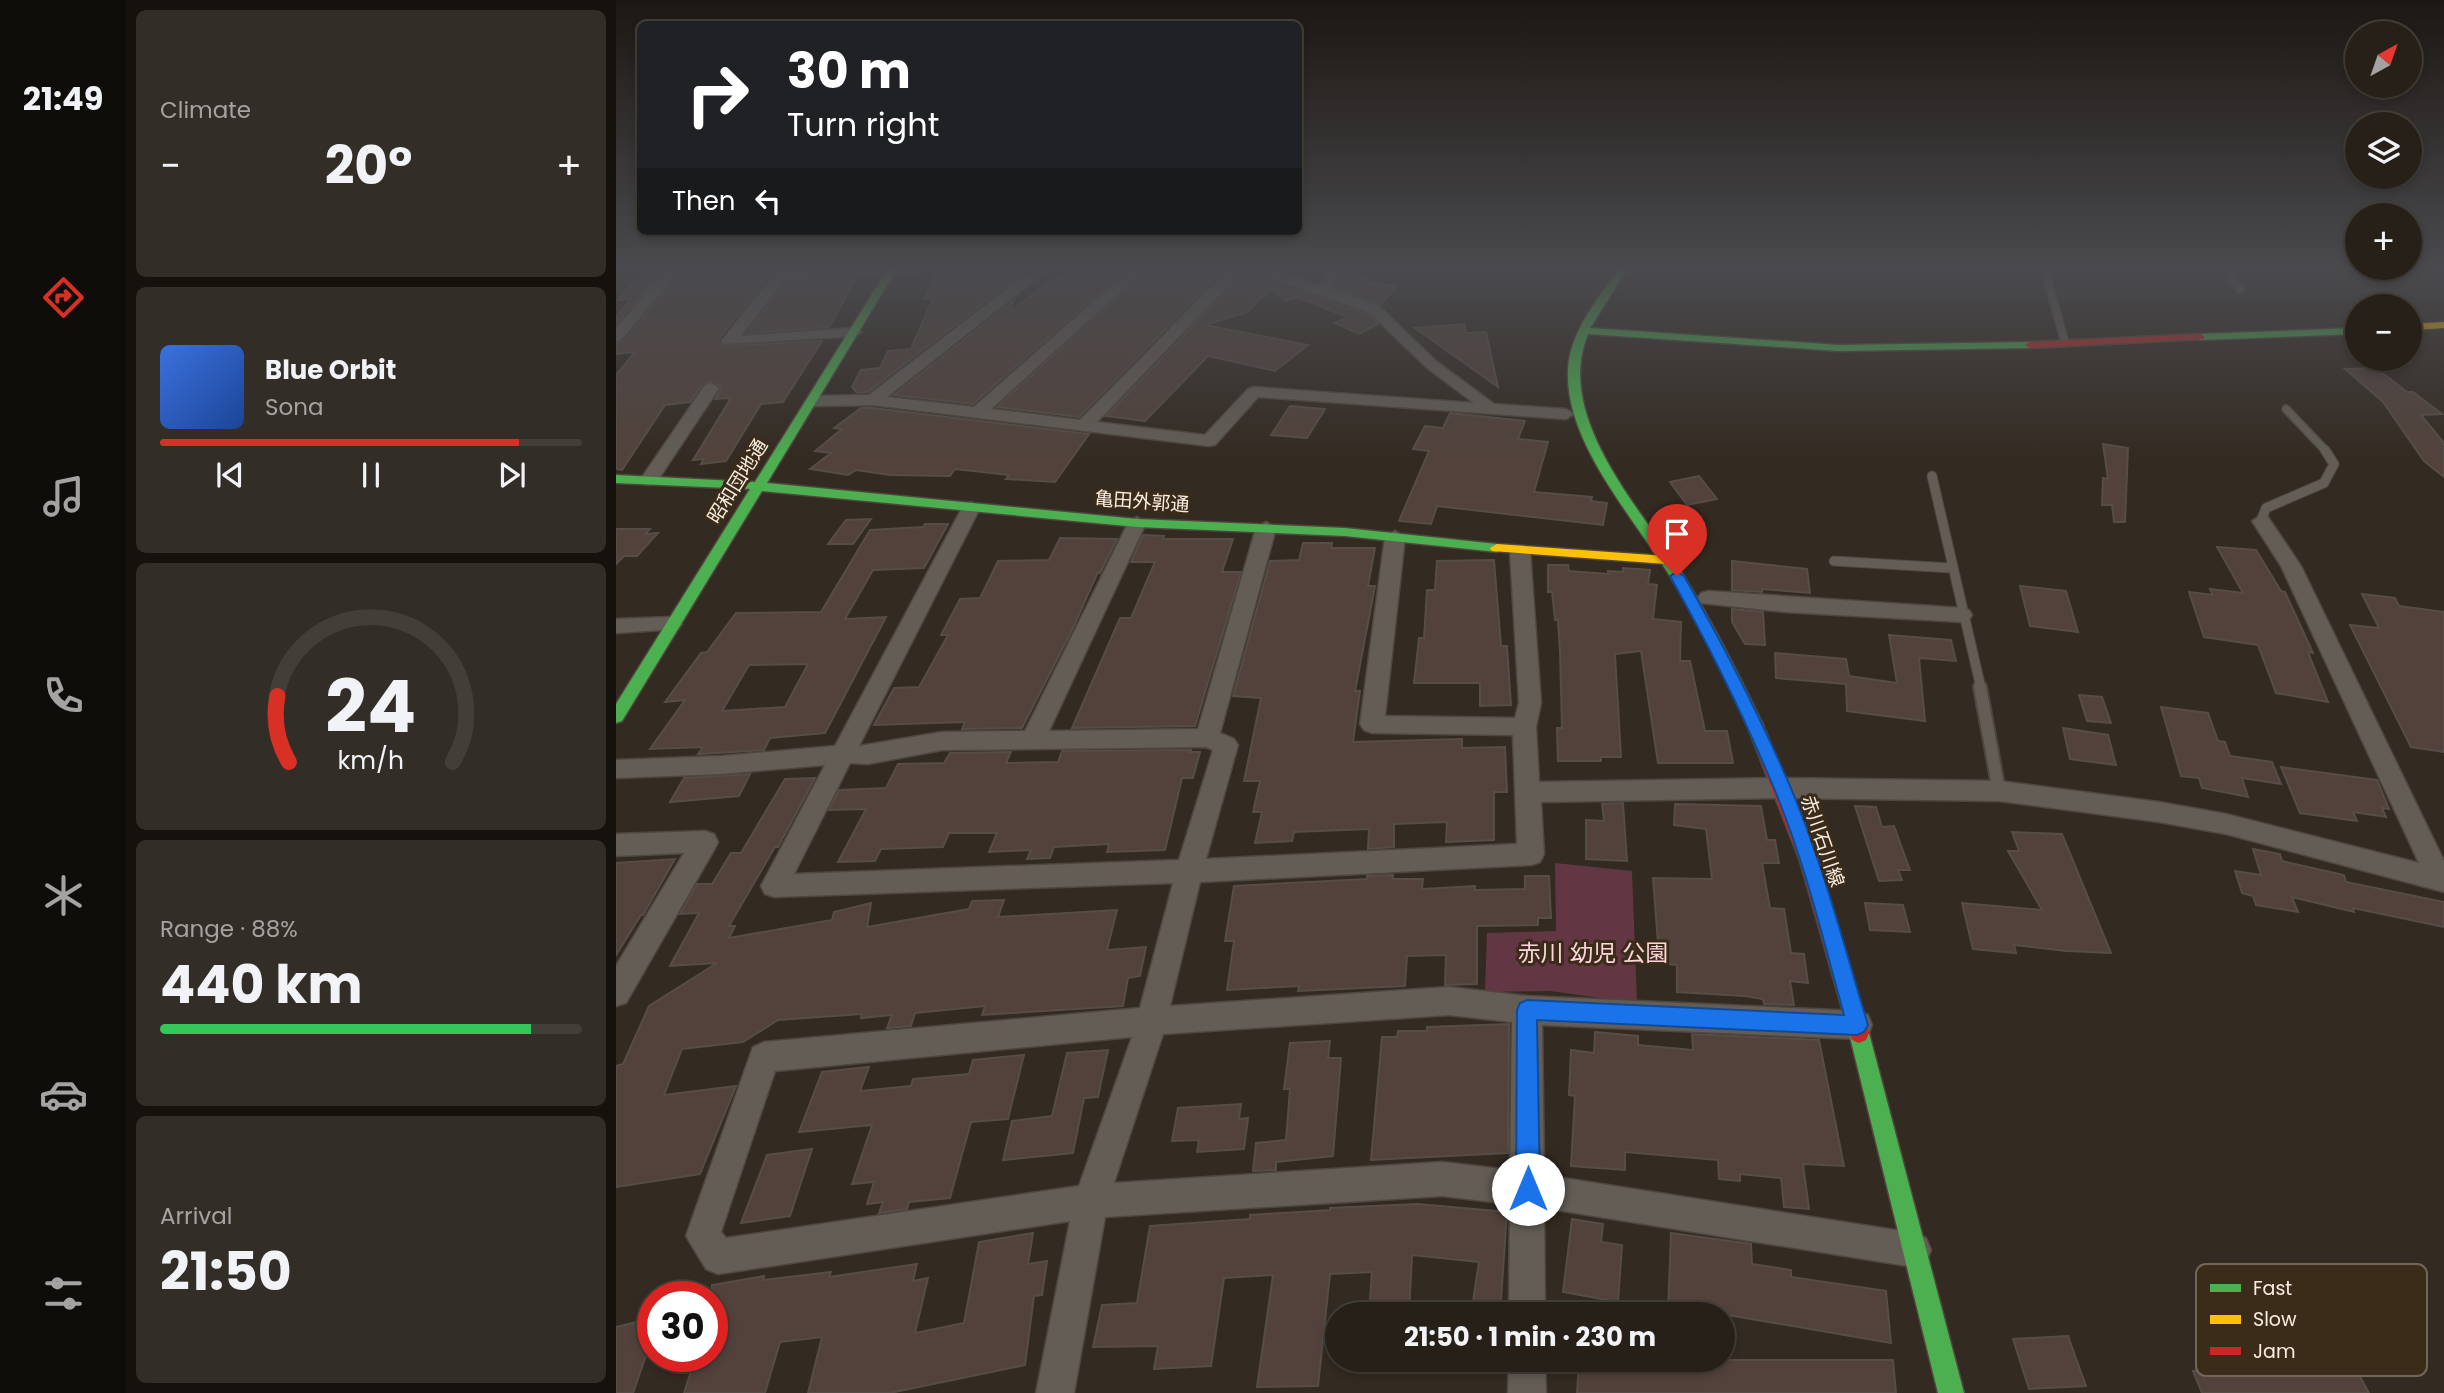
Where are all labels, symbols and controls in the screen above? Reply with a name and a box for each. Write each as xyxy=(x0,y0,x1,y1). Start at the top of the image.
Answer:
north arrow xyxy=(2345,21,2422,98)
map controls xyxy=(2345,21,2422,371)
text: 30 m xyxy=(787,37,911,105)
icon: right xyxy=(672,49,763,140)
text: 21:49 xyxy=(23,76,103,121)
text: Climate xyxy=(160,94,251,126)
text: Turn right xyxy=(787,102,939,147)
button: layers xyxy=(2345,112,2422,189)
text: 20° xyxy=(325,129,412,202)
text: − xyxy=(160,139,181,192)
text: + xyxy=(556,139,582,192)
icon: left xyxy=(749,182,787,220)
text: Then xyxy=(672,183,735,219)
button: + xyxy=(2345,203,2422,280)
icon: directions xyxy=(39,273,88,322)
button: − xyxy=(2345,294,2422,371)
text: Blue Orbit xyxy=(265,352,396,388)
text: Sona xyxy=(265,391,324,423)
street label: 昭和団地通 xyxy=(701,434,774,529)
icon: previous xyxy=(211,456,249,494)
icon: pause xyxy=(352,456,390,494)
icon: next xyxy=(493,456,531,494)
icon: music xyxy=(39,472,88,521)
street label: 亀田外郭通 xyxy=(1094,485,1190,518)
pin xyxy=(1647,504,1707,576)
icon: arrive xyxy=(1658,515,1696,553)
text: 24 xyxy=(326,657,416,758)
icon: phone xyxy=(39,671,88,720)
text: km/h xyxy=(338,743,404,778)
street label: 赤川石川線 xyxy=(1794,792,1851,890)
icon: climate xyxy=(39,871,88,920)
text: Range · 88% xyxy=(160,913,298,945)
park label: 赤川 幼児 公園 xyxy=(1518,937,1668,969)
text: 440 km xyxy=(160,948,363,1021)
icon: car xyxy=(39,1070,88,1119)
position arrow xyxy=(1491,1152,1565,1226)
text: Arrival xyxy=(160,1200,232,1232)
text: 21:50 xyxy=(160,1235,292,1308)
legend xyxy=(2196,1264,2427,1376)
icon: filters xyxy=(39,1269,88,1318)
text: Fast xyxy=(2253,1275,2292,1302)
speed limit sign: 30 xyxy=(637,1281,728,1372)
text: Slow xyxy=(2253,1306,2297,1333)
text: 21:50 · 1 min · 230 m xyxy=(1404,1319,1656,1355)
text: Jam xyxy=(2253,1338,2295,1365)

